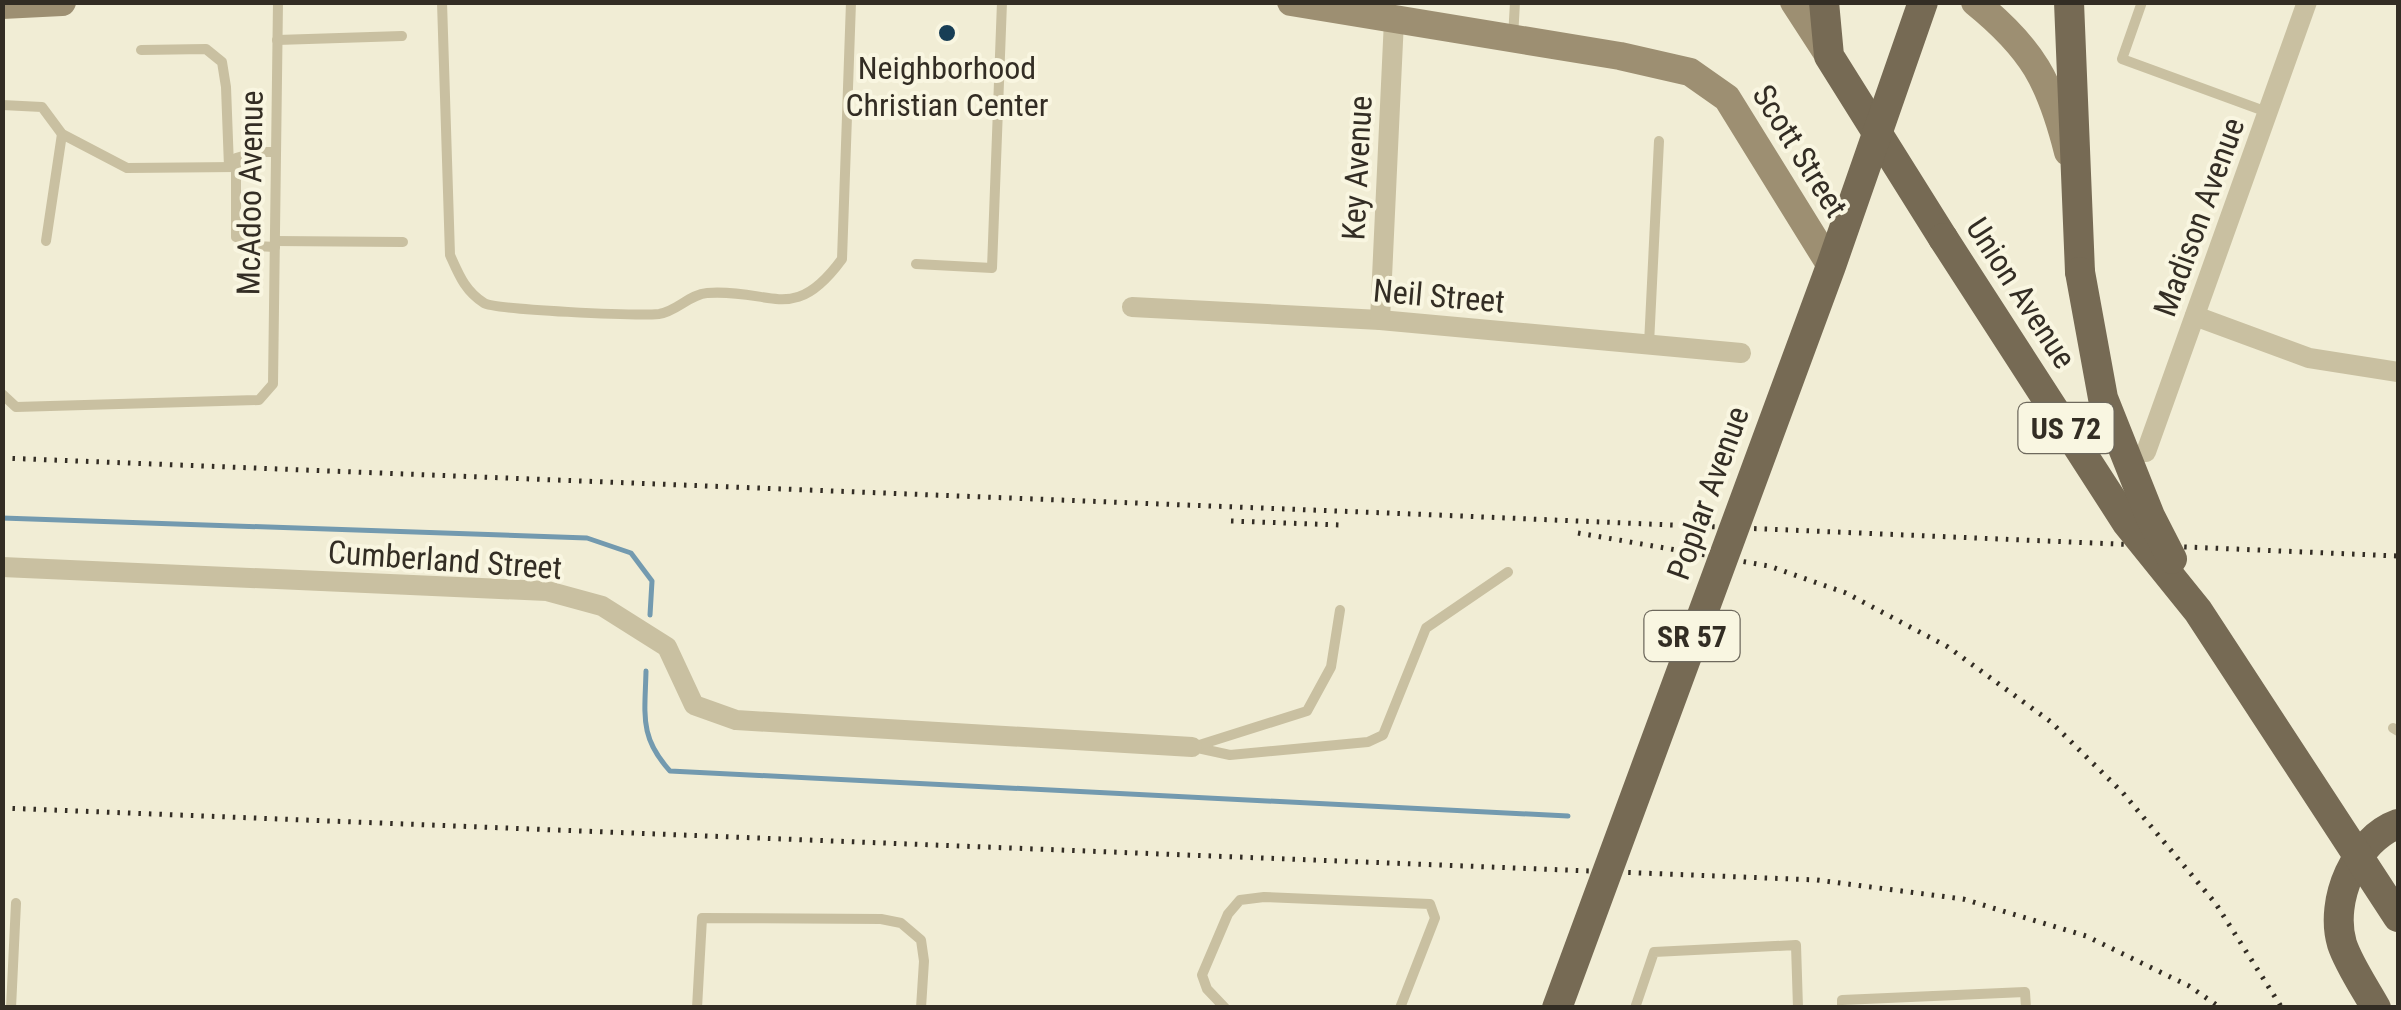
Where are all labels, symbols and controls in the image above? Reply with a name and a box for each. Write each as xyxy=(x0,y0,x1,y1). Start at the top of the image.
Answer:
marker: Neighborhood Christian Center xyxy=(936,22,958,44)
place label: Neighborhood Christian Center xyxy=(845,49,1049,124)
street label: Scott Street xyxy=(1744,78,1856,224)
street label: McAdoo Avenue xyxy=(229,90,271,296)
street label: Key Avenue xyxy=(1334,95,1380,241)
street label: Madison Avenue xyxy=(2146,113,2252,321)
street label: Union Avenue xyxy=(1958,211,2084,375)
street label: Neil Street xyxy=(1372,271,1506,321)
street label: Poplar Avenue xyxy=(1659,401,1757,585)
road number: US 72 xyxy=(2018,403,2114,453)
street label: Cumberland Street xyxy=(327,533,563,587)
road number: SR 57 xyxy=(1644,611,1740,661)

